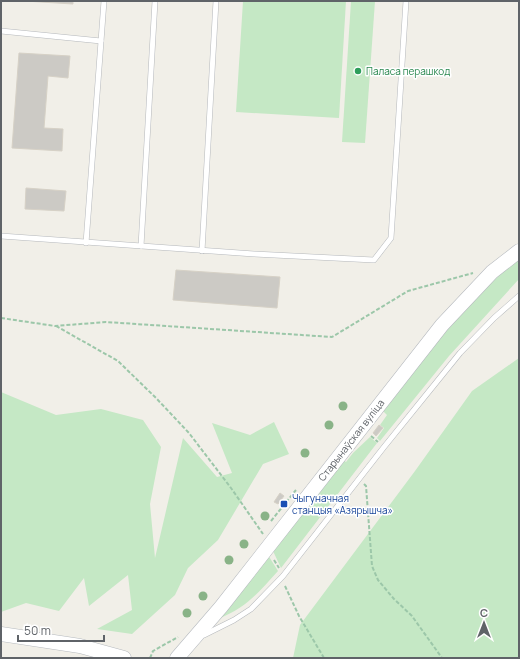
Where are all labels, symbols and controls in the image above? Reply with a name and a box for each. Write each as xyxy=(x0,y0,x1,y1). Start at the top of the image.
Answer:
place label: Паласа перашкод xyxy=(366,64,450,78)
marker: Паласа перашкод xyxy=(353,66,363,76)
street label: Старынаўская вуліца xyxy=(315,396,387,484)
place label: Чыгуначная станцыя «Азярышча» xyxy=(292,491,393,517)
marker: Чыгуначная станцыя «Азярышча» xyxy=(279,499,289,509)
north arrow xyxy=(464,603,504,643)
text: С xyxy=(480,605,488,620)
scale bar xyxy=(18,617,104,643)
text: 50 m xyxy=(24,622,51,639)

